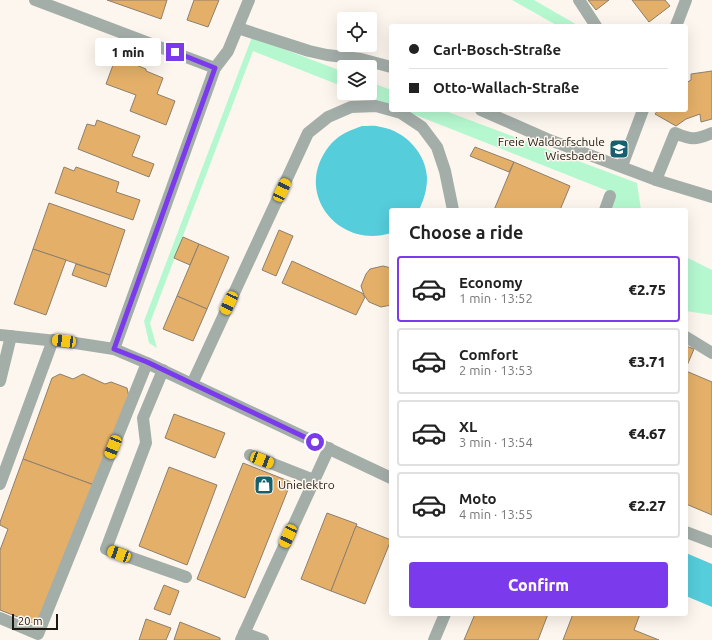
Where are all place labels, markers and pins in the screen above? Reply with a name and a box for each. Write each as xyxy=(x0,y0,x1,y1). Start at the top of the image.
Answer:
place label: Freie Waldorfschule Wiesbaden xyxy=(498,135,605,162)
school or university icon: Freie Waldorfschule Wiesbaden xyxy=(608,138,630,160)
shop icon: Unielektro xyxy=(253,474,275,496)
place label: Unielektro xyxy=(278,478,335,491)

